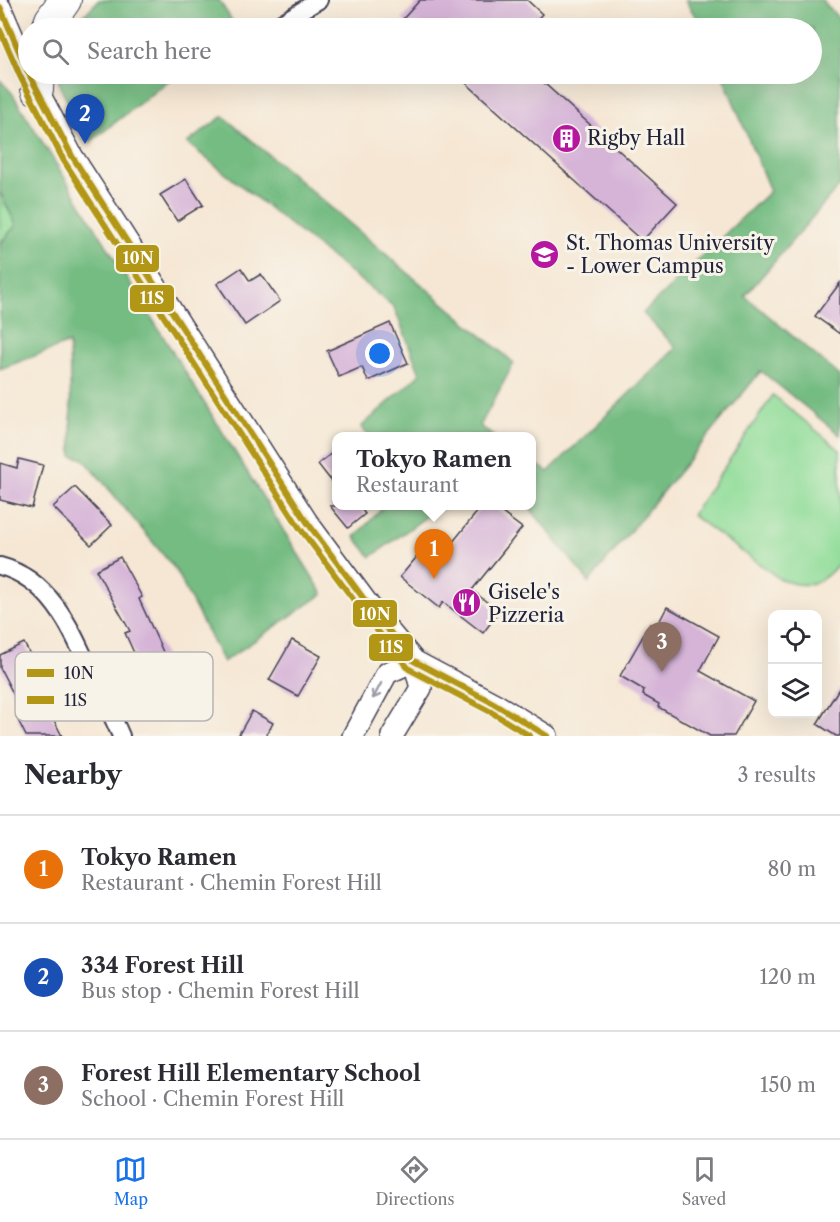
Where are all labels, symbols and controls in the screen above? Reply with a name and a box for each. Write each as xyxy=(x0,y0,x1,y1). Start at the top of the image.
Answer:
search box xyxy=(18,18,822,84)
icon: search xyxy=(39,35,72,68)
text: Search here xyxy=(87,38,212,65)
pin: 2 xyxy=(66,94,104,144)
building icon: Rigby Hall xyxy=(550,122,582,154)
place label: Rigby Hall xyxy=(587,126,685,150)
place label: St. Thomas University - Lower Campus xyxy=(566,231,775,278)
school or university icon: St. Thomas University - Lower Campus xyxy=(529,238,561,270)
line badge: 10N xyxy=(115,244,160,273)
text: 10N xyxy=(122,248,154,268)
line badge: 11S xyxy=(129,284,175,313)
text: 11S xyxy=(140,288,164,308)
your location xyxy=(365,339,394,368)
popup xyxy=(332,432,536,510)
text: Tokyo Ramen xyxy=(356,446,512,473)
text: Restaurant xyxy=(356,473,459,497)
pin: 1 xyxy=(414,530,454,579)
place label: Gisele's Pizzeria xyxy=(488,580,565,627)
restaurant icon: Gisele's Pizzeria xyxy=(451,587,483,619)
line badge: 10N xyxy=(352,599,398,628)
text: 10N xyxy=(359,604,391,624)
map controls xyxy=(768,610,822,718)
button: locate xyxy=(768,610,822,664)
pin: 3 xyxy=(642,622,682,672)
line badge: 11S xyxy=(368,633,414,662)
text: 11S xyxy=(379,637,403,657)
legend xyxy=(15,652,213,721)
text: 10N xyxy=(64,663,94,683)
button: layers xyxy=(768,664,822,718)
one-way arrow xyxy=(371,682,382,700)
text: 11S xyxy=(64,690,87,710)
text: Nearby xyxy=(24,759,122,791)
text: 3 results xyxy=(738,763,816,787)
text: Tokyo Ramen xyxy=(81,844,237,871)
text: 1 xyxy=(39,857,48,881)
text: 80 m xyxy=(768,857,816,881)
text: Restaurant · Chemin Forest Hill xyxy=(81,871,382,895)
text: 334 Forest Hill xyxy=(81,952,244,979)
text: 2 xyxy=(38,965,49,989)
text: 120 m xyxy=(759,965,816,989)
text: Bus stop · Chemin Forest Hill xyxy=(81,979,359,1003)
text: Forest Hill Elementary School xyxy=(81,1060,421,1087)
text: 3 xyxy=(38,1073,49,1097)
text: 150 m xyxy=(760,1073,816,1097)
text: School · Chemin Forest Hill xyxy=(81,1087,344,1111)
tab: Map xyxy=(114,1153,148,1209)
tab: Directions xyxy=(375,1153,454,1209)
tab: Saved xyxy=(682,1153,726,1209)

